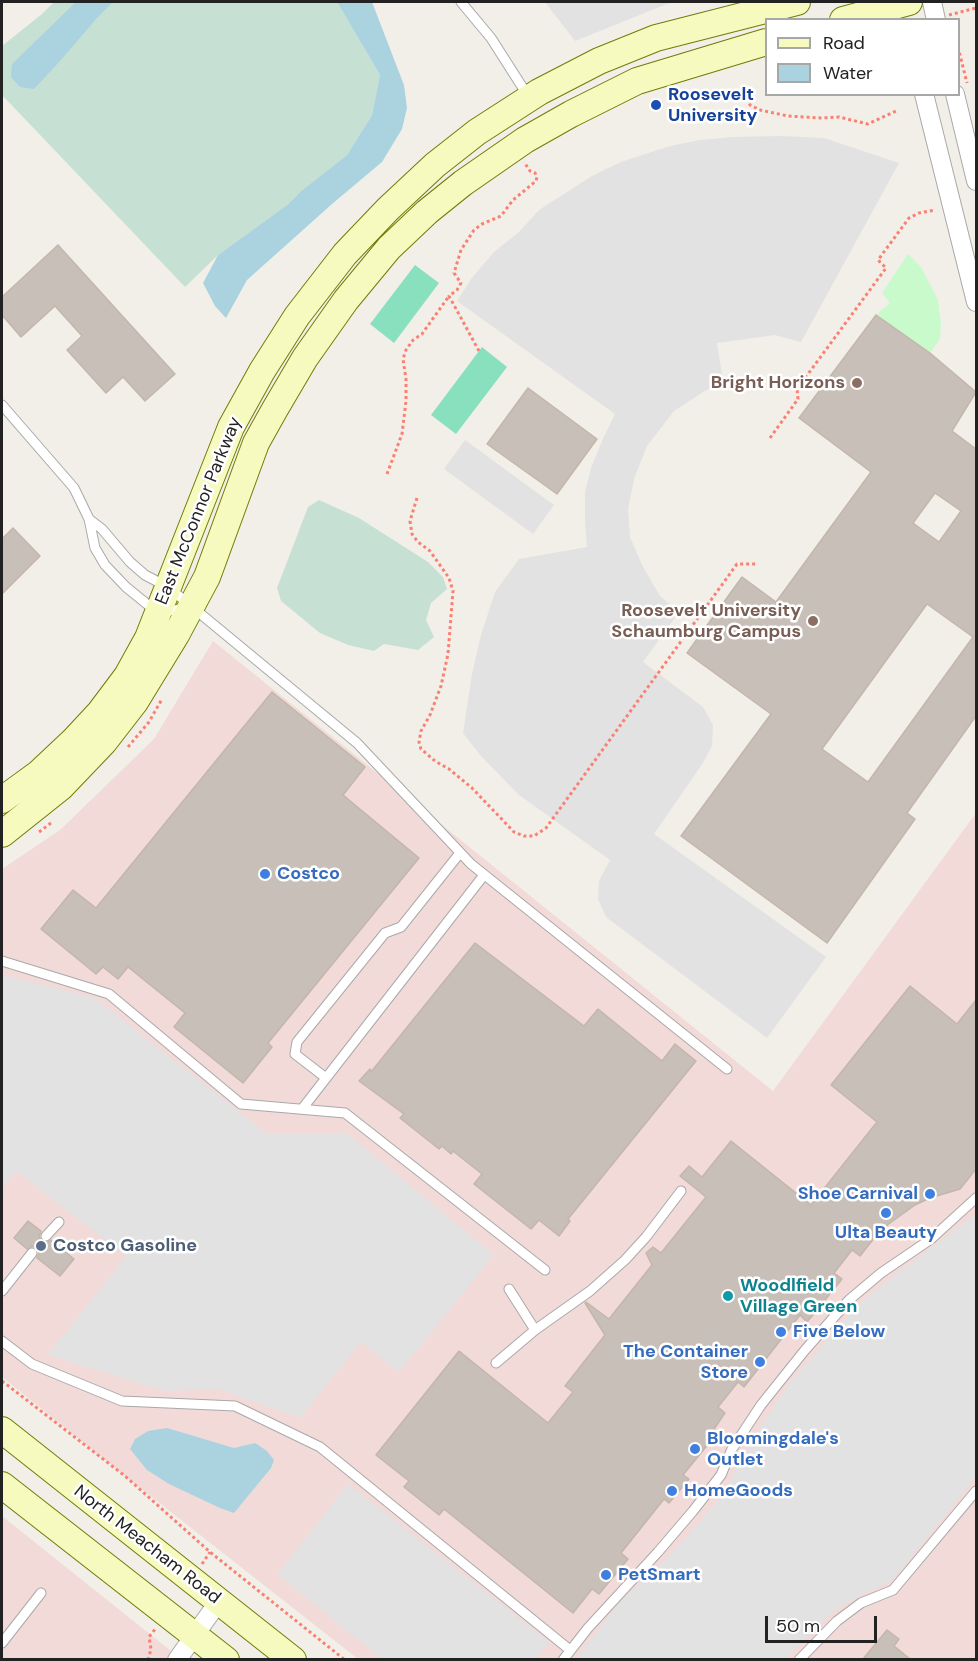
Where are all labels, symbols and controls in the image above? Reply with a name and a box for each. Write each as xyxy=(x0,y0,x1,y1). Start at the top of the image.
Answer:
legend xyxy=(765,18,960,96)
text: Road xyxy=(823,31,865,55)
text: Water xyxy=(823,61,873,85)
place label: Roosevelt University xyxy=(668,84,757,127)
marker: Roosevelt University xyxy=(649,98,663,112)
place label: Bright Horizons xyxy=(711,372,845,394)
marker: Bright Horizons xyxy=(850,376,864,390)
street label: East McConnor Parkway xyxy=(151,414,247,608)
place label: Roosevelt University Schaumburg Campus xyxy=(611,600,801,642)
marker: Roosevelt University Schaumburg Campus xyxy=(806,614,820,628)
place label: Costco xyxy=(277,863,340,885)
marker: Costco xyxy=(258,867,272,881)
place label: Shoe Carnival xyxy=(798,1183,918,1205)
marker: Shoe Carnival xyxy=(923,1187,937,1201)
marker: Ulta Beauty xyxy=(879,1206,893,1220)
place label: Ulta Beauty xyxy=(835,1222,937,1244)
place label: Costco Gasoline xyxy=(53,1235,197,1257)
marker: Costco Gasoline xyxy=(34,1239,48,1253)
place label: Woodlfield Village Green xyxy=(740,1275,857,1318)
marker: Woodlfield Village Green xyxy=(721,1289,735,1303)
place label: Five Below xyxy=(793,1321,885,1343)
marker: Five Below xyxy=(774,1325,788,1339)
place label: The Container Store xyxy=(623,1341,748,1384)
marker: The Container Store xyxy=(753,1355,767,1369)
place label: Bloomingdale's Outlet xyxy=(707,1428,839,1470)
marker: Bloomingdale's Outlet xyxy=(688,1442,702,1456)
place label: HomeGoods xyxy=(684,1480,793,1502)
street label: North Meacham Road xyxy=(69,1481,225,1609)
marker: HomeGoods xyxy=(665,1484,679,1498)
place label: PetSmart xyxy=(618,1564,701,1586)
marker: PetSmart xyxy=(599,1568,613,1582)
scale bar xyxy=(768,1604,880,1642)
text: 50 m xyxy=(776,1614,820,1638)

